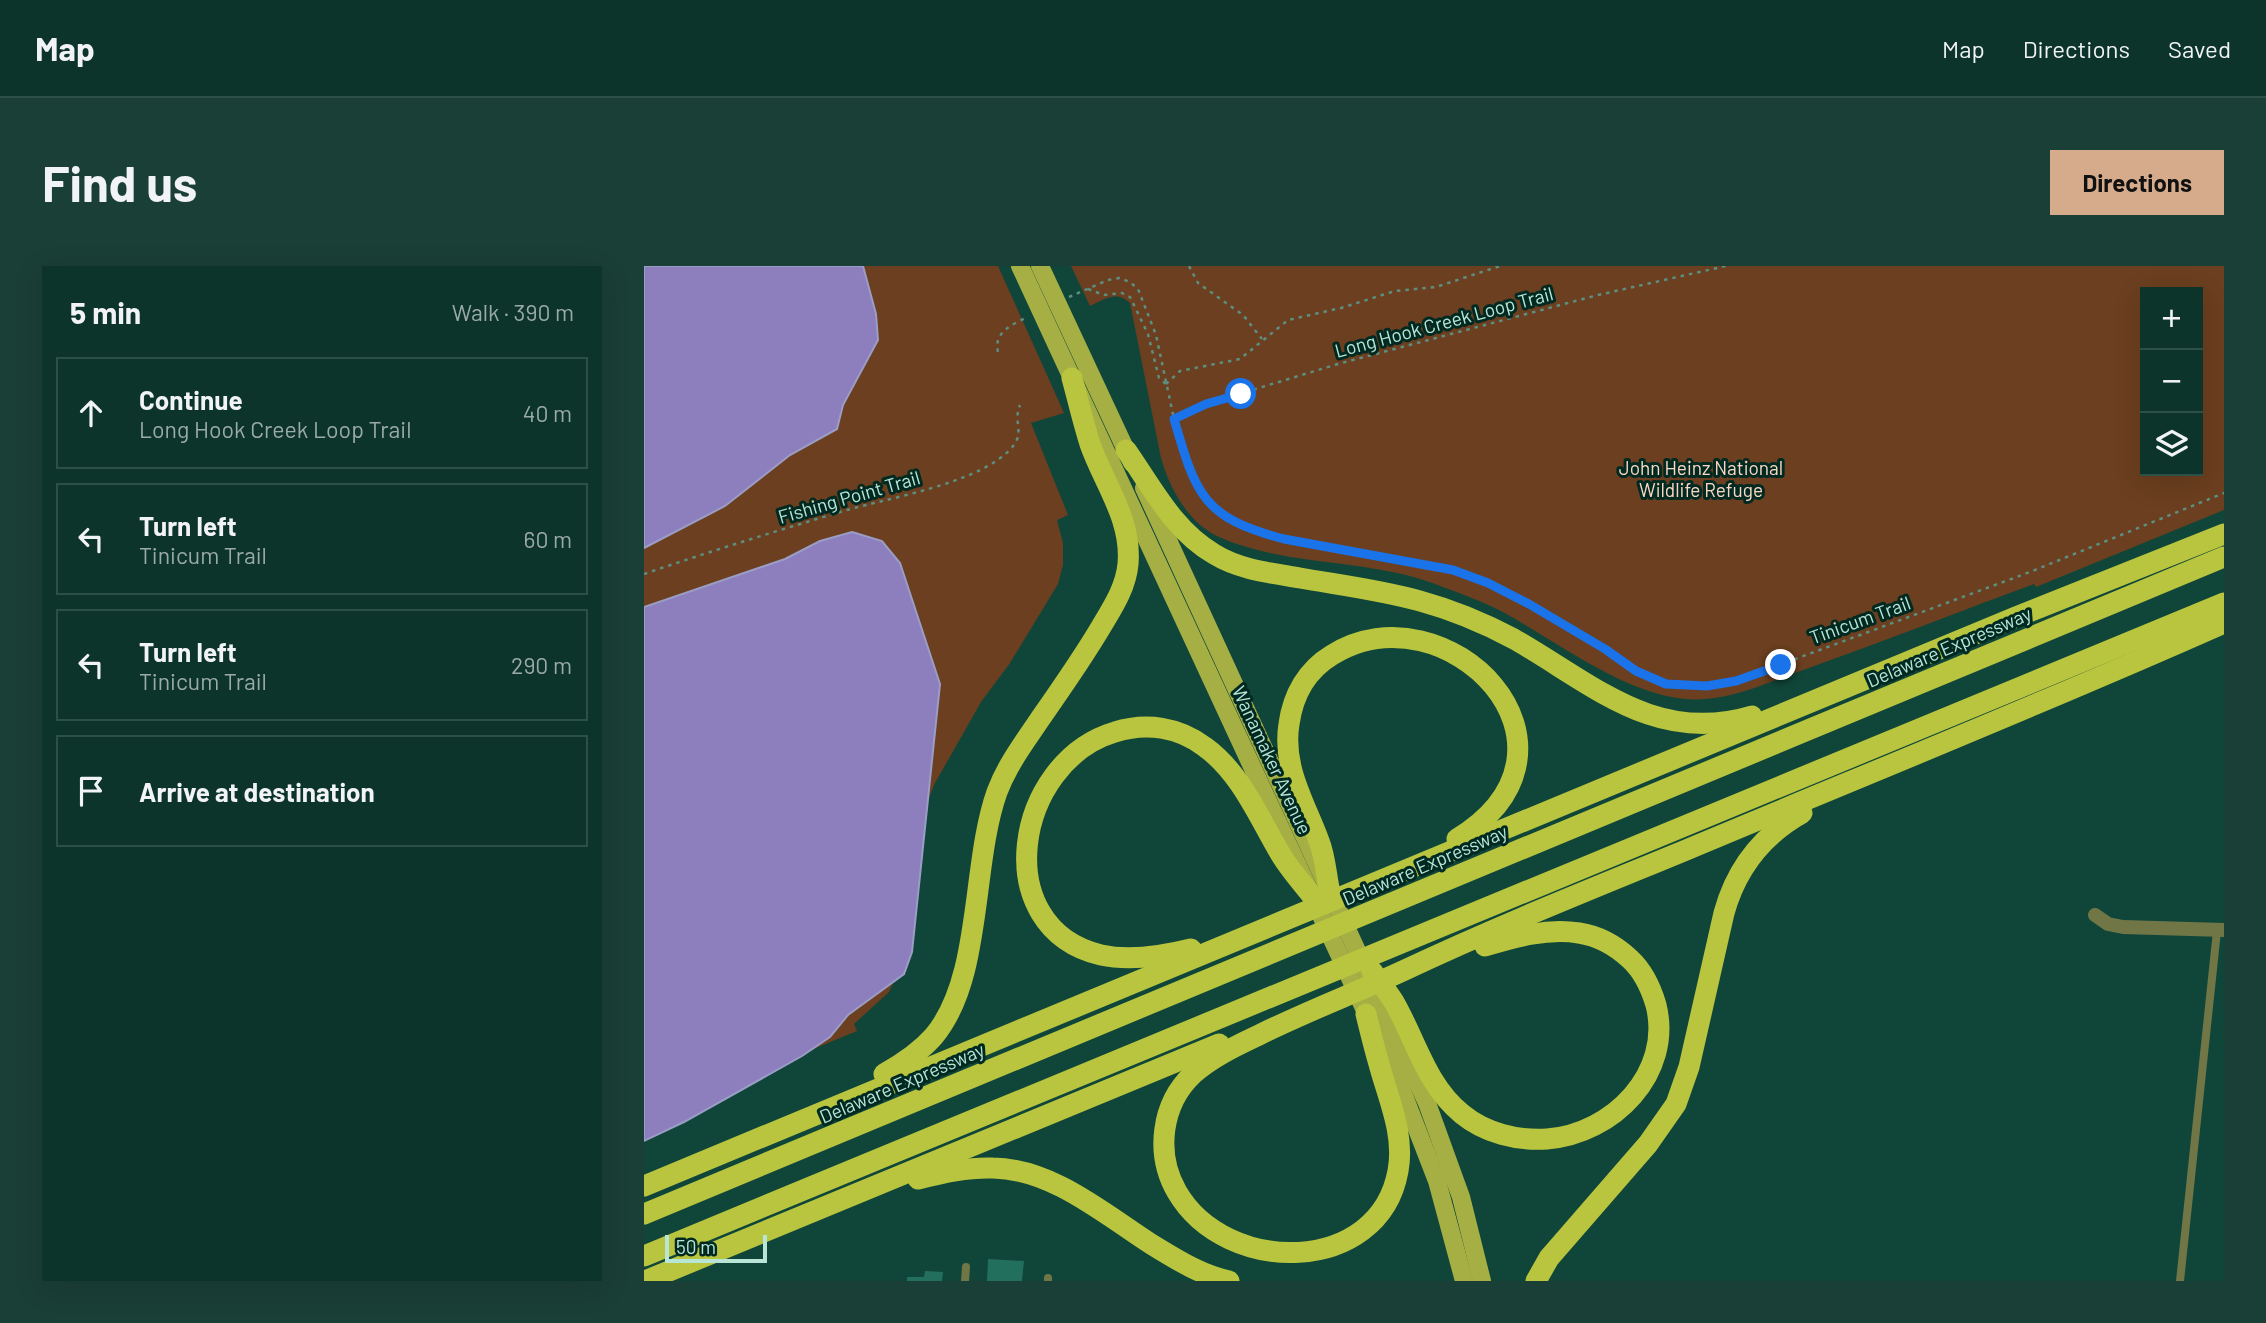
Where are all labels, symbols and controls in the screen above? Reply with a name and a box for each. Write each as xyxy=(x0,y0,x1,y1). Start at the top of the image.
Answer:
text: Map xyxy=(35,28,95,68)
text: Map xyxy=(1942,34,1985,63)
text: Directions xyxy=(2023,34,2130,63)
text: Saved xyxy=(2168,34,2231,63)
button: Directions xyxy=(2050,150,2224,215)
text: Find us xyxy=(42,153,197,212)
street label: Long Hook Creek Loop Trail xyxy=(1332,281,1556,362)
map controls xyxy=(2140,287,2203,476)
button: + xyxy=(2140,287,2203,350)
text: 5 min xyxy=(70,294,141,330)
text: Walk · 390 m xyxy=(452,298,574,326)
button: − xyxy=(2140,350,2203,413)
route start xyxy=(1225,378,1256,409)
text: Continue xyxy=(139,384,243,415)
icon: ahead xyxy=(72,394,110,432)
text: 40 m xyxy=(523,399,572,427)
button: layers xyxy=(2140,413,2203,476)
text: Long Hook Creek Loop Trail xyxy=(139,415,412,443)
park label: John Heinz National Wildlife Refuge xyxy=(1619,456,1783,501)
street label: Fishing Point Trail xyxy=(775,465,923,528)
text: Turn left xyxy=(139,510,237,541)
icon: left xyxy=(72,520,110,558)
text: 60 m xyxy=(524,525,572,553)
text: Tinicum Trail xyxy=(139,541,267,569)
street label: Tinicum Trail xyxy=(1806,591,1913,648)
street label: Delaware Expressway xyxy=(1863,601,2035,692)
text: Turn left xyxy=(139,636,237,667)
icon: left xyxy=(72,646,110,684)
route end xyxy=(1765,649,1796,680)
text: 290 m xyxy=(511,651,572,679)
text: Tinicum Trail xyxy=(139,667,267,695)
street label: Wanamaker Avenue xyxy=(1228,682,1317,838)
icon: arrive xyxy=(72,772,110,810)
text: Arrive at destination xyxy=(139,776,375,807)
street label: Delaware Expressway xyxy=(1339,819,1511,910)
street label: Delaware Expressway xyxy=(816,1037,988,1128)
scale bar xyxy=(665,1232,766,1264)
text: 50 m xyxy=(676,1235,716,1258)

